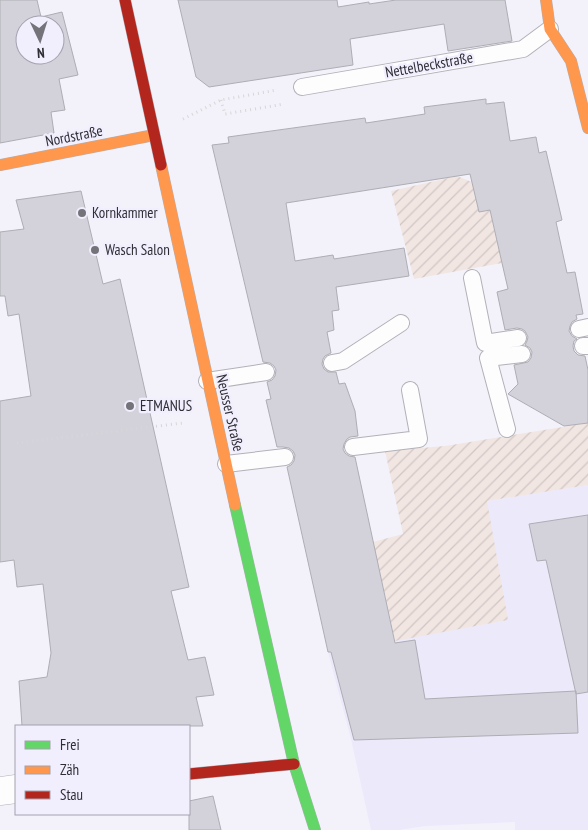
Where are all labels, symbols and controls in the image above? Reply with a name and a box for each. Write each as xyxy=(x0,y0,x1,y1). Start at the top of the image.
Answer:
north arrow xyxy=(15,15,65,65)
text: N xyxy=(37,44,45,62)
street label: Nettelbeckstraße xyxy=(384,47,474,82)
street label: Nordstraße xyxy=(44,121,104,150)
place label: Kornkammer xyxy=(92,203,159,222)
marker: Kornkammer xyxy=(76,207,88,219)
place label: Wasch Salon xyxy=(105,240,170,259)
marker: Wasch Salon xyxy=(89,244,101,256)
street label: Neusser Straße xyxy=(212,372,249,453)
place label: ETMANUS xyxy=(140,396,192,415)
marker: ETMANUS xyxy=(124,400,136,412)
legend xyxy=(15,725,190,815)
text: Frei xyxy=(60,735,80,754)
text: Zäh xyxy=(60,760,79,779)
text: Stau xyxy=(60,785,83,804)

